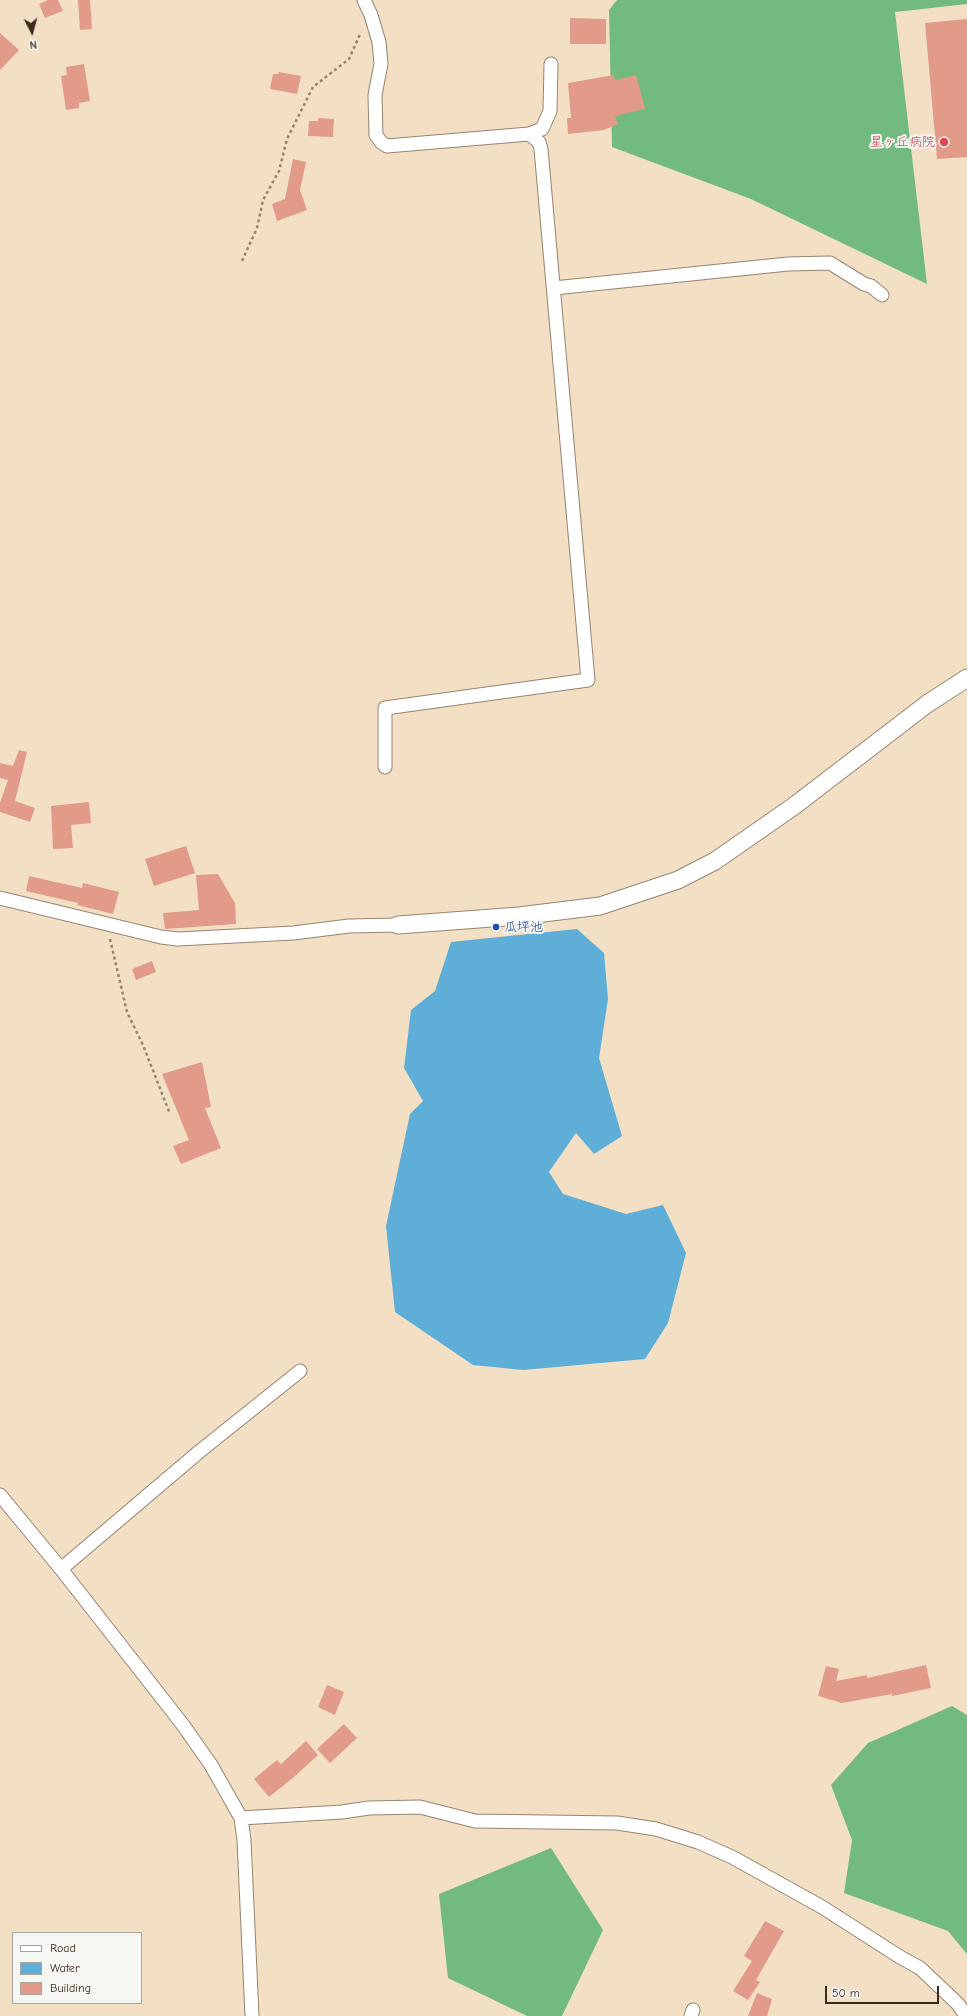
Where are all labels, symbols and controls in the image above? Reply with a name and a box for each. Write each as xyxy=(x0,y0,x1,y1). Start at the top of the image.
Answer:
north arrow xyxy=(12,12,52,52)
text: N xyxy=(29,38,38,51)
place label: 星ヶ丘病院 xyxy=(870,134,935,150)
marker: 星ヶ丘病院 xyxy=(938,136,950,148)
place label: 瓜坪池 xyxy=(504,919,543,935)
marker: 瓜坪池 xyxy=(491,922,501,932)
legend xyxy=(12,1932,142,2004)
text: Road xyxy=(50,1941,76,1955)
text: Water xyxy=(50,1961,80,1975)
scale bar xyxy=(827,1978,941,2004)
text: Building xyxy=(50,1981,91,1995)
text: 50 m xyxy=(832,1986,860,2000)

